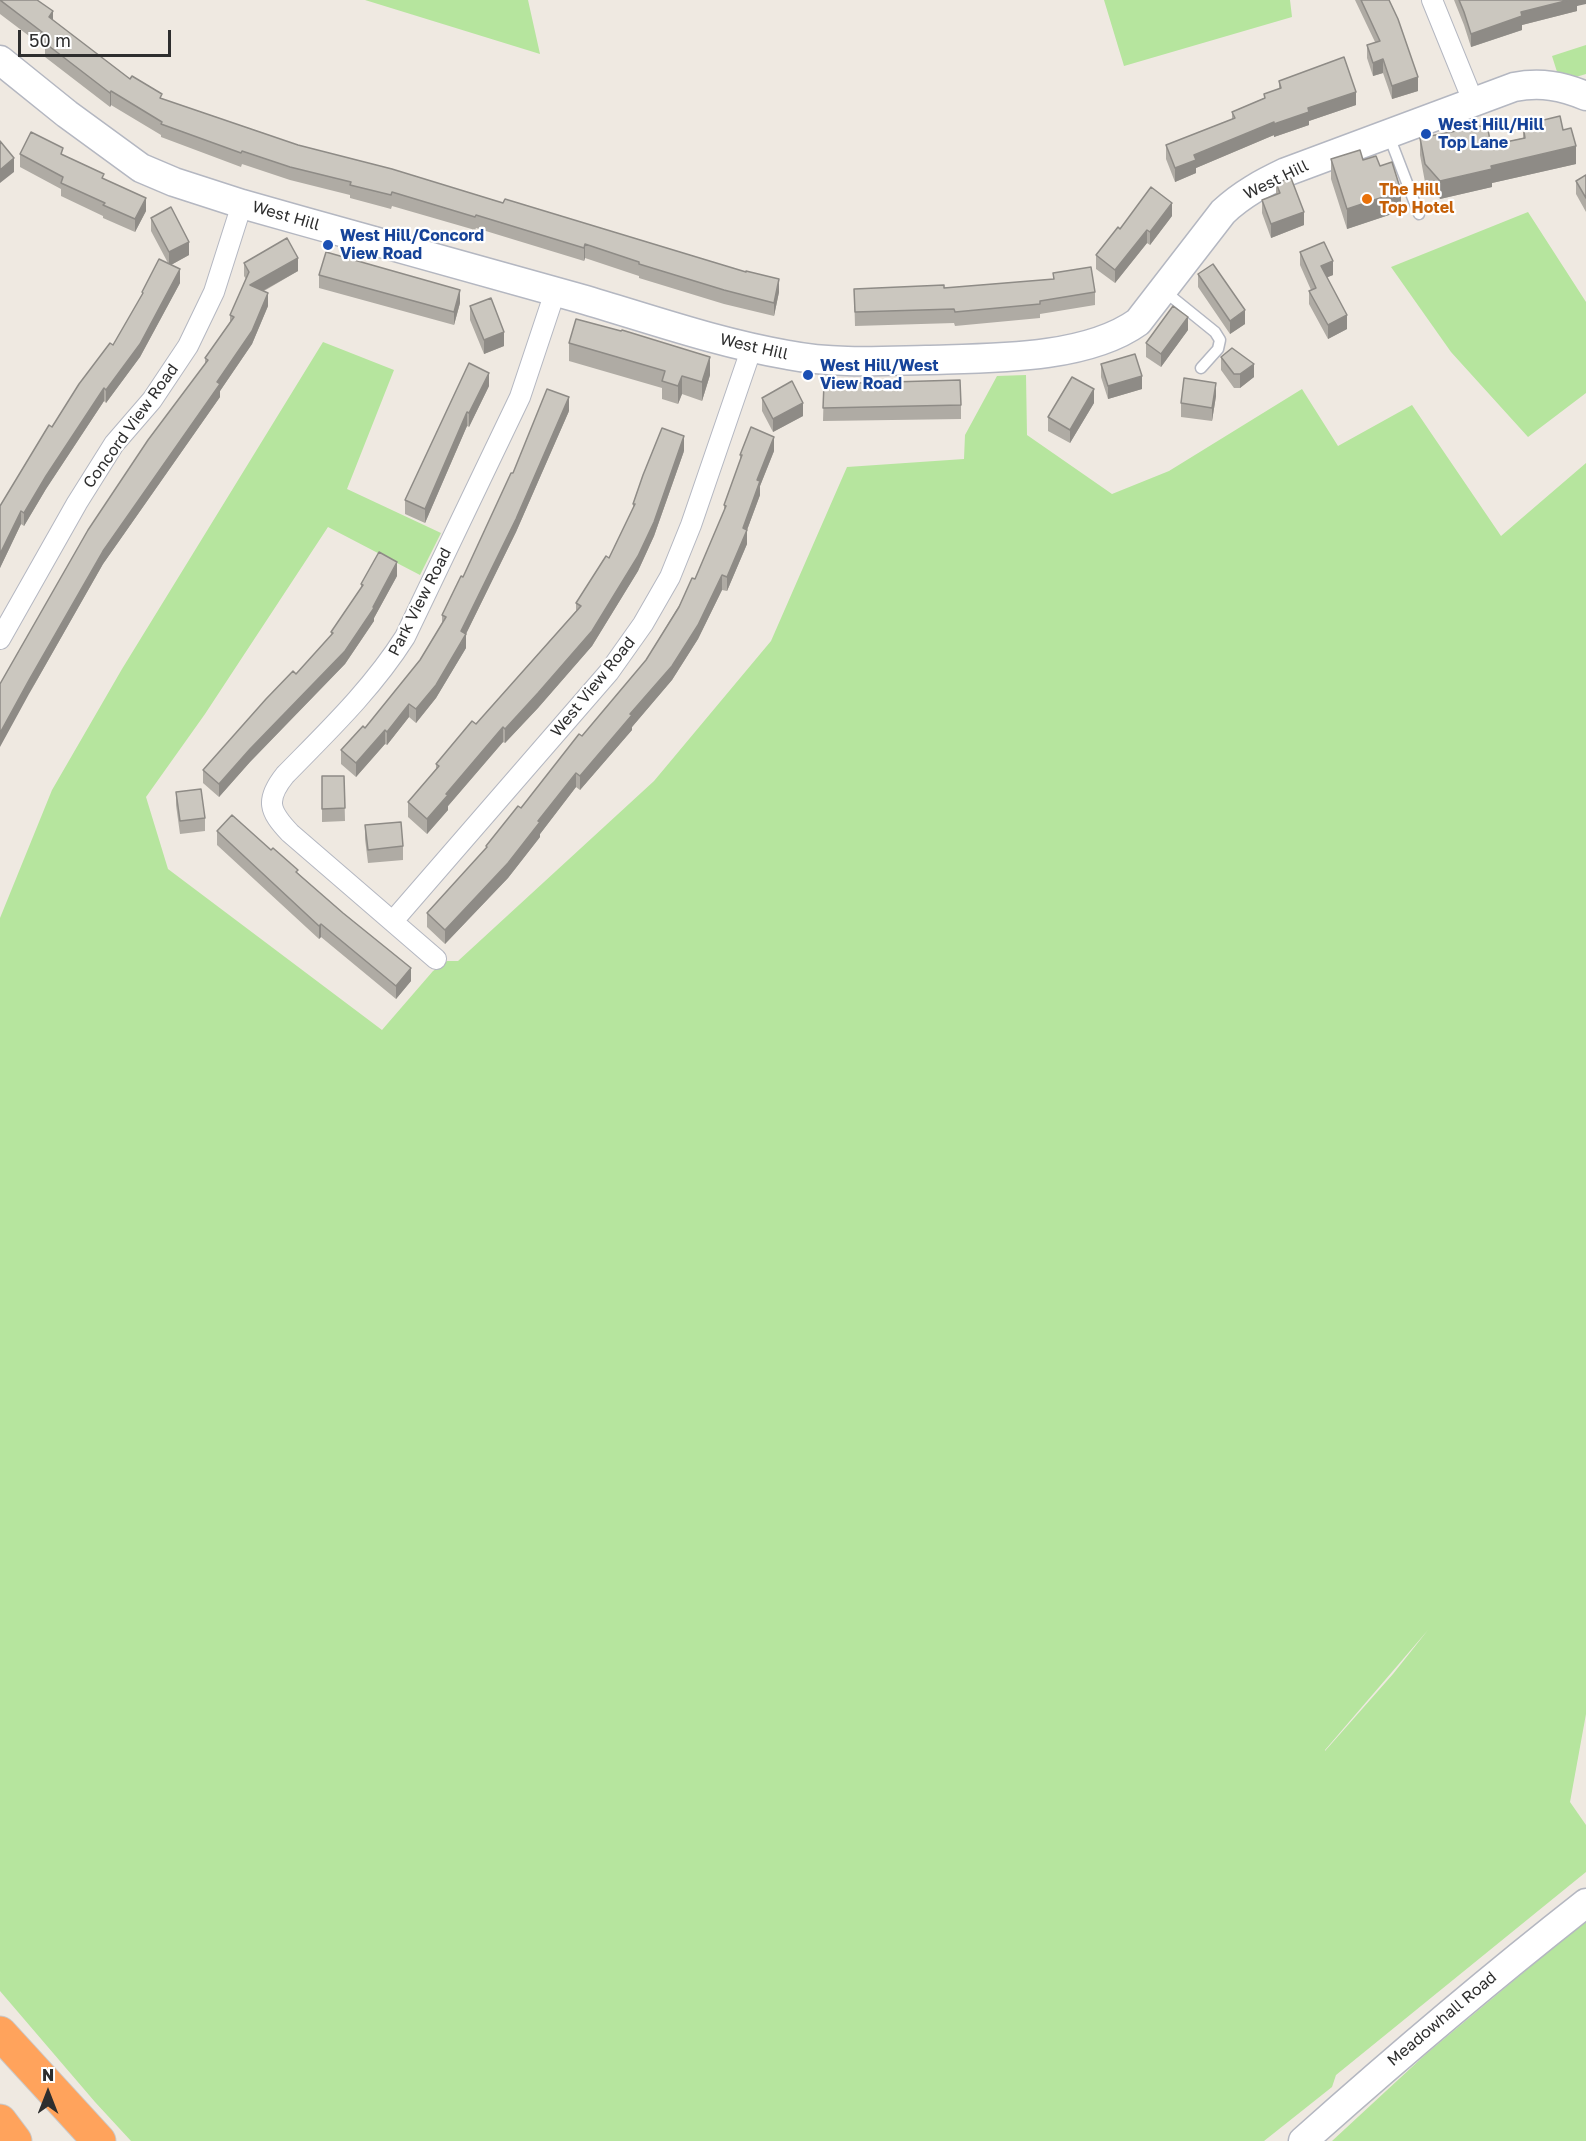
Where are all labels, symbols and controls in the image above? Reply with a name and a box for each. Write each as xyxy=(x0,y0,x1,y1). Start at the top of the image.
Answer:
scale bar xyxy=(21,18,174,56)
text: 50 m xyxy=(29,29,71,51)
place label: West Hill/Hill Top Lane xyxy=(1438,115,1544,153)
marker: West Hill/Hill Top Lane xyxy=(1419,127,1433,141)
street label: West Hill xyxy=(1241,156,1311,204)
place label: The Hill Top Hotel xyxy=(1379,180,1454,218)
marker: The Hill Top Hotel xyxy=(1360,192,1374,206)
street label: West Hill xyxy=(250,197,322,235)
place label: West Hill/Concord View Road xyxy=(340,226,484,264)
marker: West Hill/Concord View Road xyxy=(321,238,335,252)
street label: West Hill xyxy=(718,330,790,364)
place label: West Hill/West View Road xyxy=(820,356,939,394)
street label: Concord View Road xyxy=(79,360,183,492)
marker: West Hill/West View Road xyxy=(801,368,815,382)
street label: Park View Road xyxy=(384,545,456,659)
street label: West View Road xyxy=(547,633,639,741)
street label: Meadowhall Road xyxy=(1383,1968,1501,2070)
north arrow xyxy=(18,2063,78,2123)
text: N xyxy=(42,2065,54,2085)

